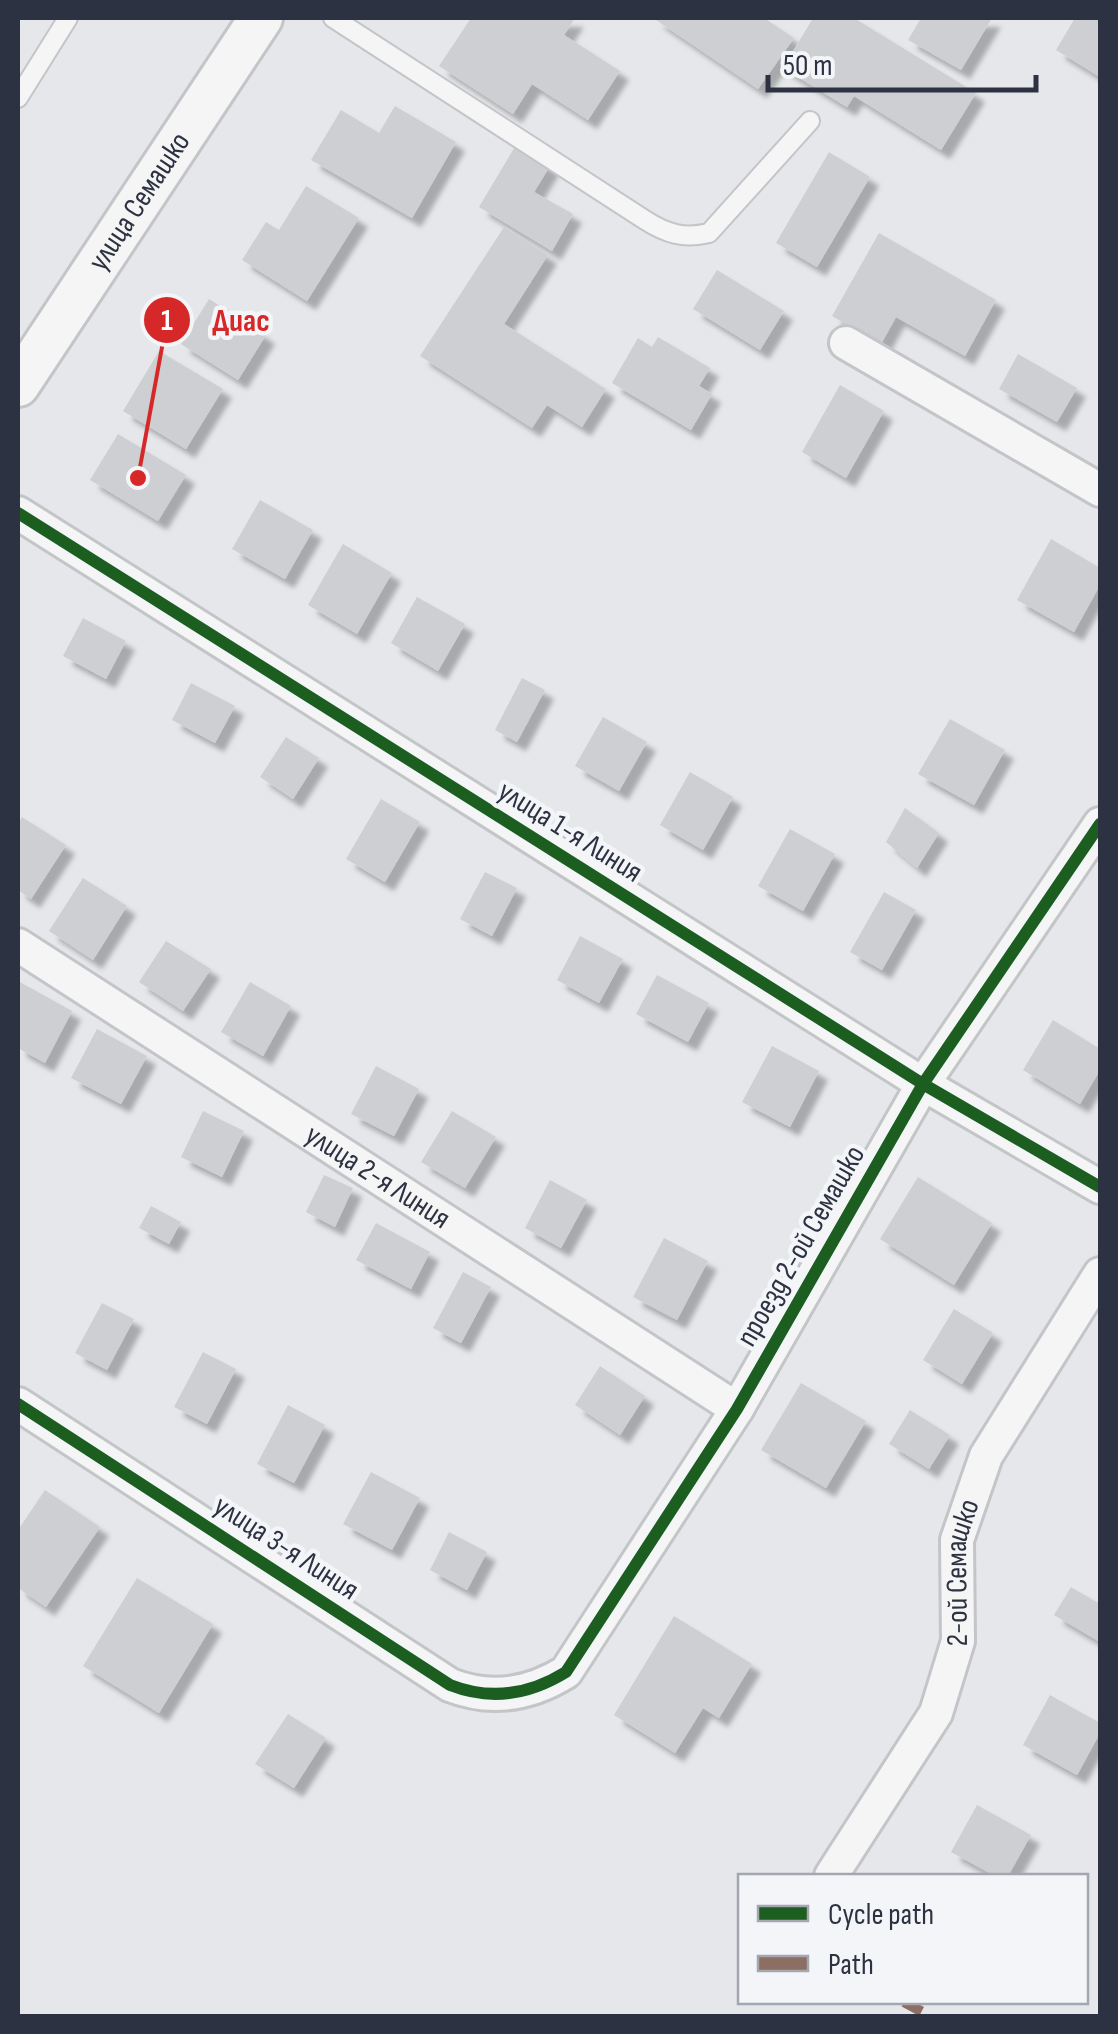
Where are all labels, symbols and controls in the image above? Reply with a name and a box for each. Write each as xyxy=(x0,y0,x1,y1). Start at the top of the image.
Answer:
scale bar xyxy=(768,30,1036,92)
text: 50 m xyxy=(783,48,832,84)
street label: улица Семашко xyxy=(81,126,198,278)
callout: Диас xyxy=(142,289,290,351)
text: Диас xyxy=(212,302,270,341)
text: 1 xyxy=(161,303,173,339)
street label: улица 1-я Линия xyxy=(491,773,649,891)
street label: улица 2-я Линия xyxy=(298,1117,457,1237)
street label: проезд 2-ой Семашко xyxy=(729,1139,873,1353)
street label: улица 3-я Линия xyxy=(207,1488,365,1608)
street label: 2-ой Семашко xyxy=(939,1494,988,1646)
legend xyxy=(738,1874,1088,2004)
text: Cycle path xyxy=(828,1897,934,1933)
text: Path xyxy=(828,1947,874,1983)

